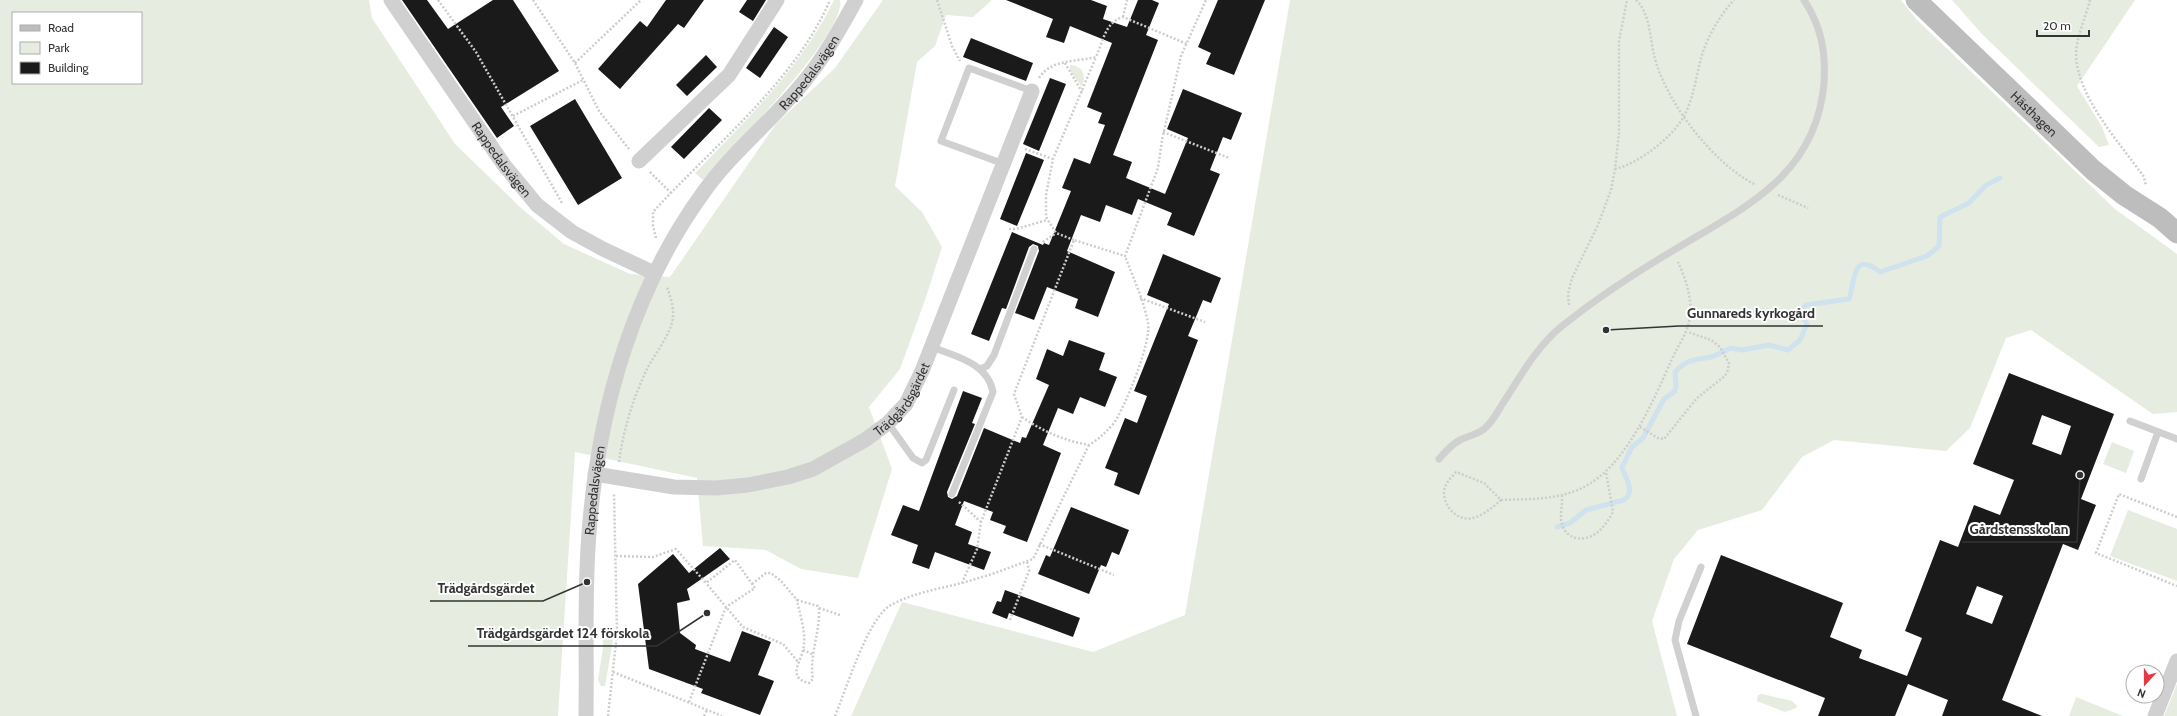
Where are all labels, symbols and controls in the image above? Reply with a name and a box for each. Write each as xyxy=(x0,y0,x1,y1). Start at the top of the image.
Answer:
legend xyxy=(12,12,142,84)
scale bar xyxy=(2037,12,2089,38)
text: 20 m xyxy=(2043,18,2071,33)
text: Road xyxy=(48,20,74,35)
street label: Rappedalsvägen xyxy=(775,32,842,113)
text: Park xyxy=(48,40,70,55)
text: Building xyxy=(48,60,90,75)
street label: Hästhagen xyxy=(2008,87,2061,140)
street label: Rappedalsvägen xyxy=(469,118,535,200)
callout: Gunnareds kyrkogård xyxy=(1679,300,1823,326)
text: Gunnareds kyrkogård xyxy=(1687,304,1815,322)
street label: Trädgårdsgärdet xyxy=(870,360,933,439)
street label: Rappedalsvägen xyxy=(581,444,608,536)
callout: Gårdstensskolan xyxy=(1962,516,2077,542)
text: Gårdstensskolan xyxy=(1969,520,2069,538)
callout: Trädgårdsgärdet xyxy=(430,575,543,601)
text: Trädgårdsgärdet xyxy=(438,579,535,597)
callout: Trädgårdsgärdet 124 förskola xyxy=(468,620,657,646)
text: Trädgårdsgärdet 124 förskola xyxy=(477,624,649,642)
north arrow xyxy=(2125,664,2165,704)
text: N xyxy=(2135,685,2148,701)

